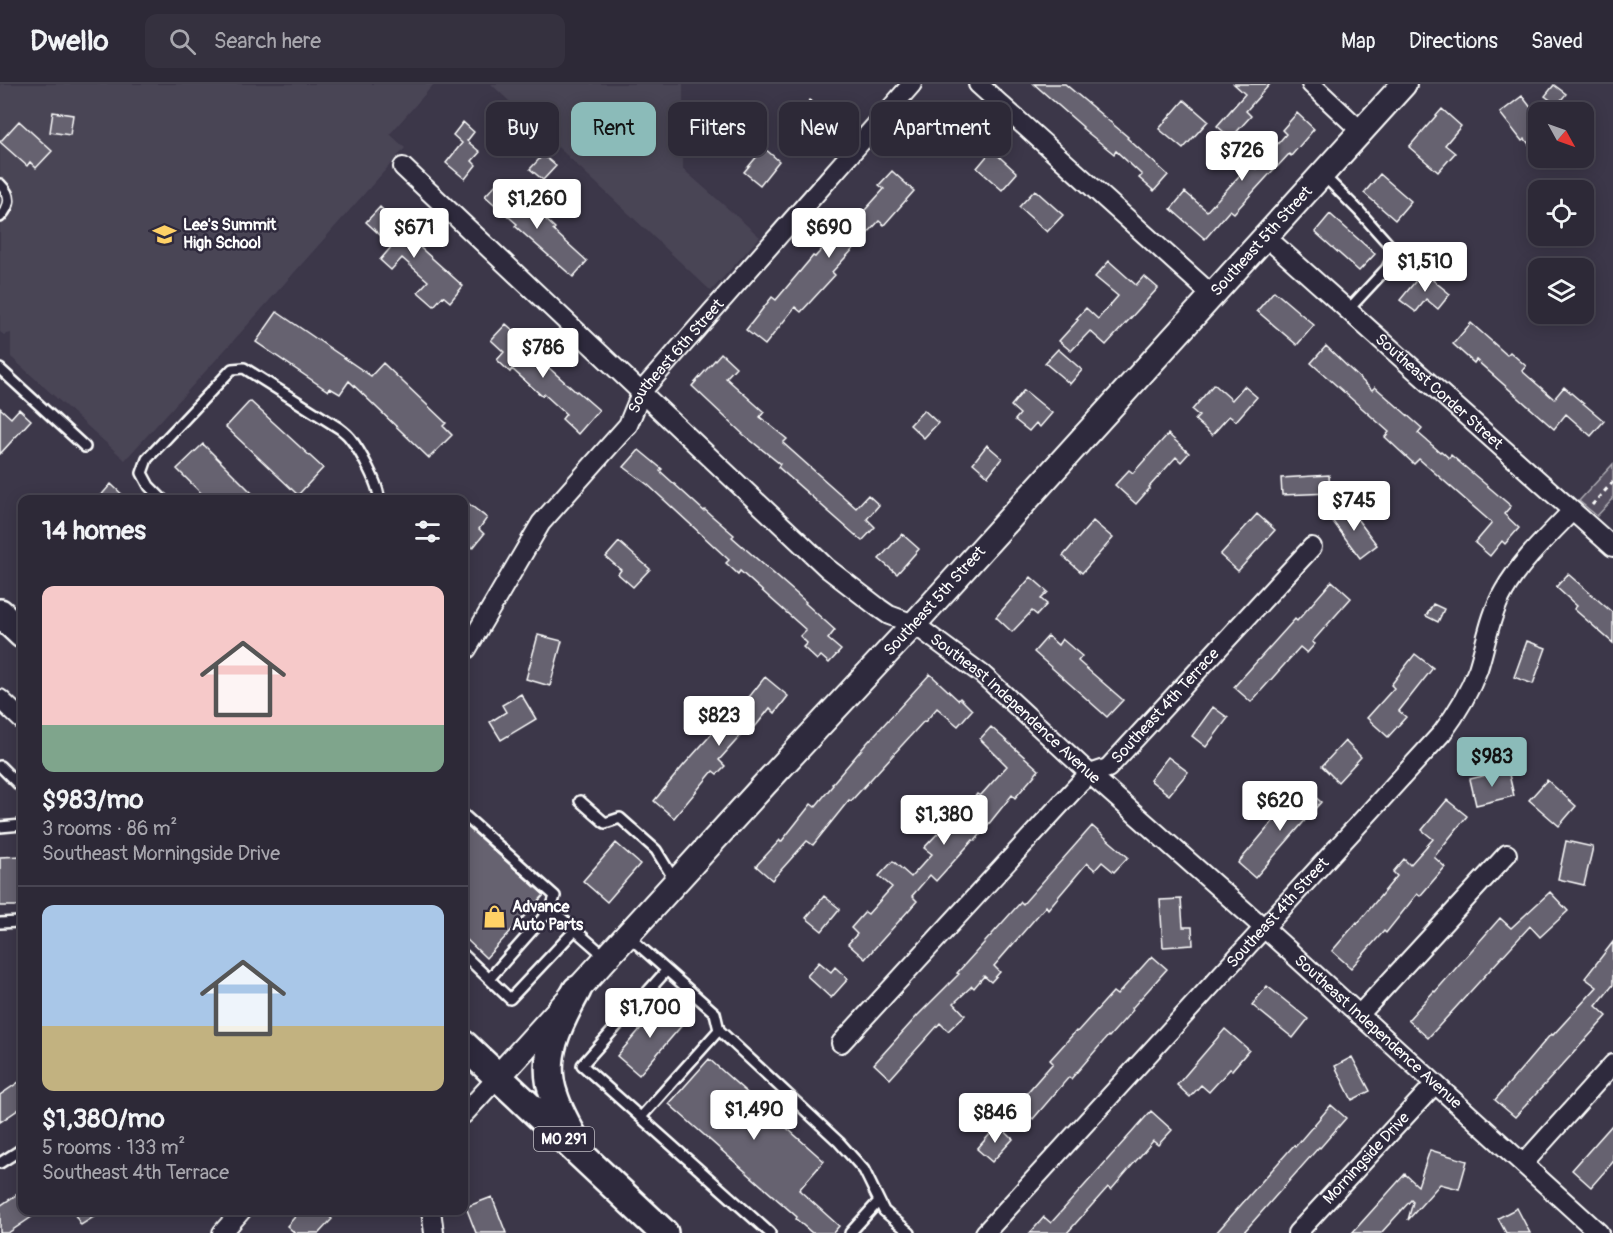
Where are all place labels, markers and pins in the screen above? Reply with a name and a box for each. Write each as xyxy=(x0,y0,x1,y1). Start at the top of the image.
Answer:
pin: $726 xyxy=(1206,131,1278,182)
pin: $1,260 xyxy=(488,179,586,230)
pin: $671 xyxy=(378,208,450,259)
pin: $690 xyxy=(793,208,865,259)
place label: Lee's Summit High School xyxy=(183,215,277,253)
school or university icon: Lee's Summit High School xyxy=(152,221,178,247)
pin: $1,510 xyxy=(1376,242,1474,293)
pin: $786 xyxy=(507,328,579,379)
pin: $745 xyxy=(1318,481,1390,532)
pin: $823 xyxy=(683,696,755,747)
pin: $983 xyxy=(1456,737,1528,788)
pin: $620 xyxy=(1244,781,1316,832)
pin: $1,380 xyxy=(895,795,993,846)
place label: Advance Auto Parts xyxy=(512,897,584,935)
shop icon: Advance Auto Parts xyxy=(481,903,507,929)
pin: $1,700 xyxy=(601,988,699,1039)
pin: $1,490 xyxy=(705,1090,803,1141)
pin: $846 xyxy=(959,1093,1031,1144)

